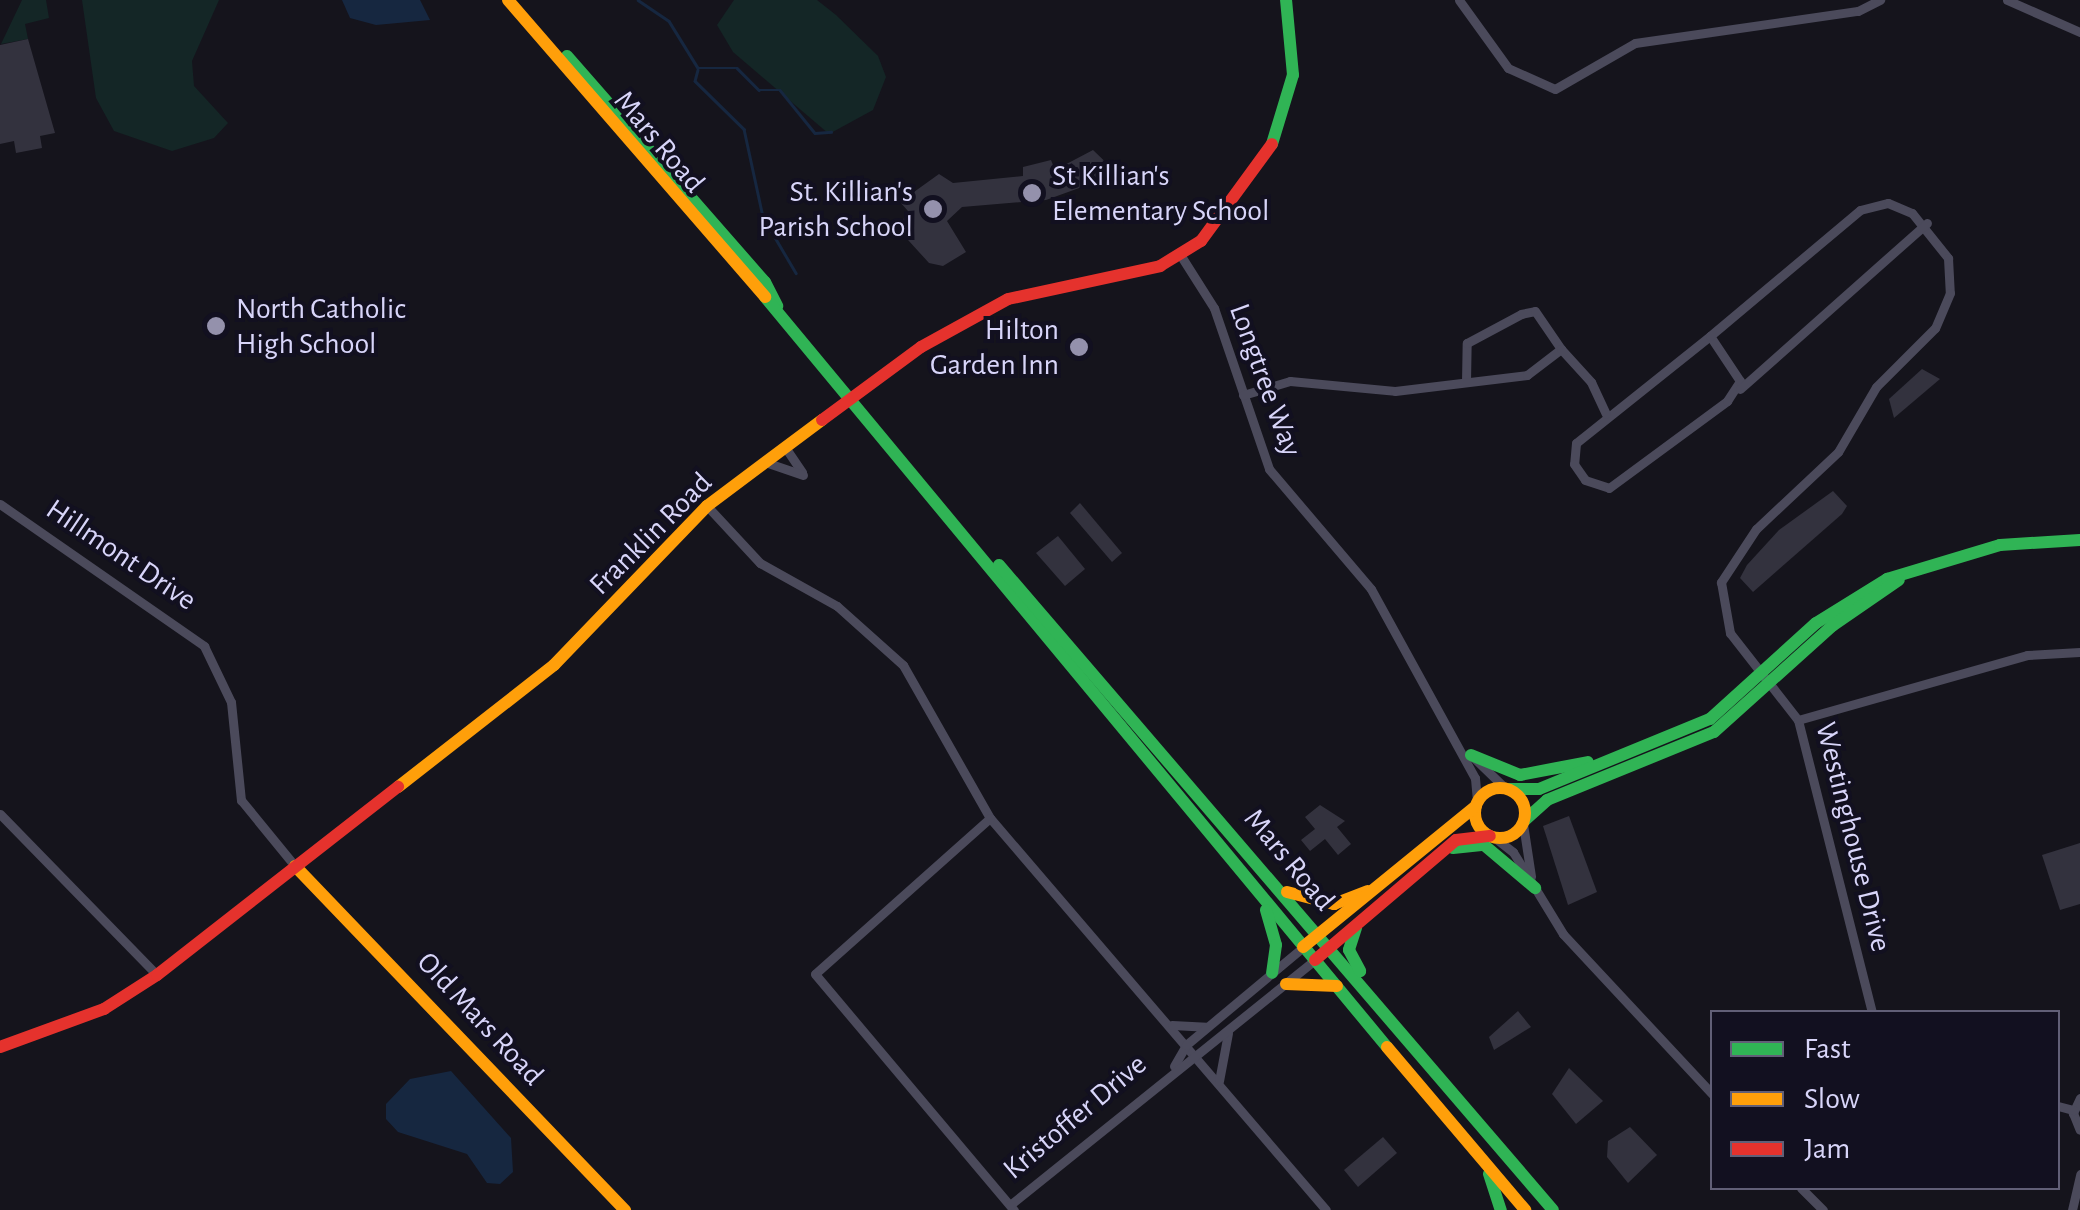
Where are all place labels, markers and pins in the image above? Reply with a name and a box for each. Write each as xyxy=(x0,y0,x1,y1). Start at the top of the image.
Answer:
place label: St Killian's Elementary School xyxy=(1052,158,1269,228)
place label: St. Killian's Parish School xyxy=(758,174,913,244)
marker: St Killian's Elementary School xyxy=(1021,182,1043,204)
marker: St. Killian's Parish School xyxy=(922,198,944,220)
place label: North Catholic High School xyxy=(236,291,406,362)
place label: Hilton Garden Inn xyxy=(930,312,1059,382)
marker: North Catholic High School xyxy=(205,315,227,337)
marker: Hilton Garden Inn xyxy=(1068,336,1090,358)

